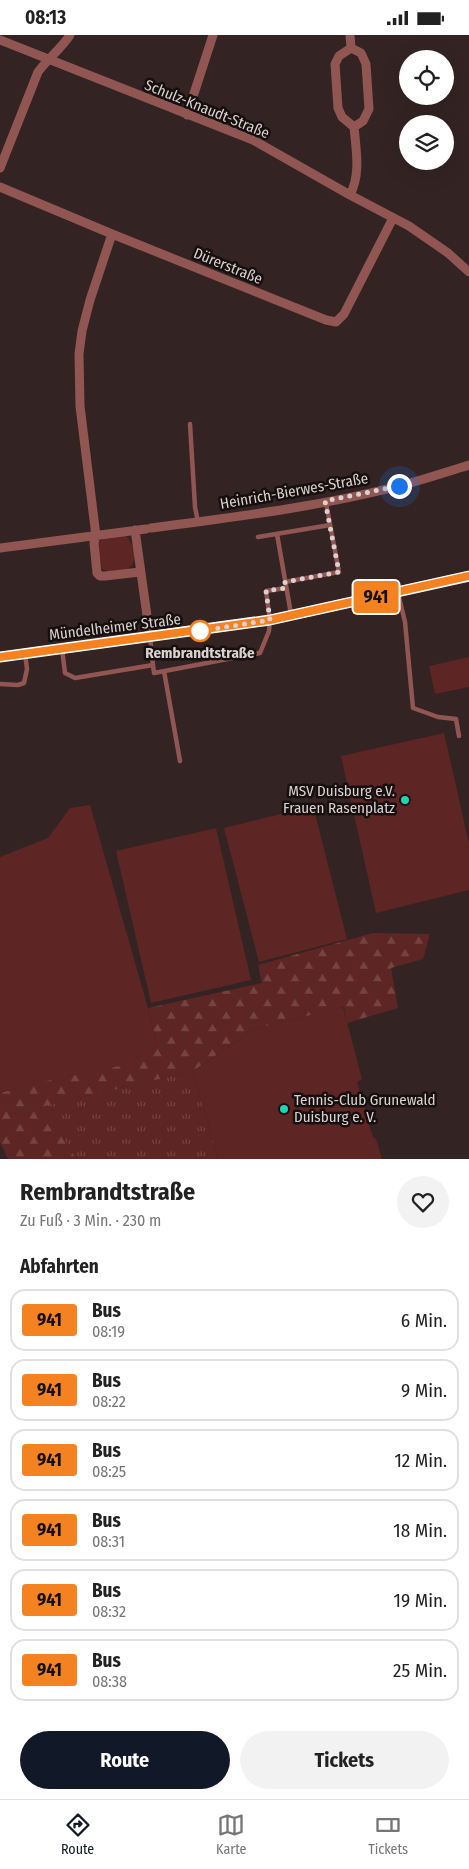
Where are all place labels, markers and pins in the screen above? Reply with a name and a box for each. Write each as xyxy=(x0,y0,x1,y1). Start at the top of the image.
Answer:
marker: Rembrandtstraße xyxy=(189,620,211,642)
place label: Rembrandtstraße xyxy=(145,644,255,662)
place label: MSV Duisburg e.V. Frauen Rasenplatz xyxy=(283,782,395,817)
marker: MSV Duisburg e.V. Frauen Rasenplatz xyxy=(399,794,411,806)
place label: Tennis-Club Grunewald Duisburg e. V. xyxy=(294,1091,435,1126)
marker: Tennis-Club Grunewald Duisburg e. V. xyxy=(278,1103,290,1115)

